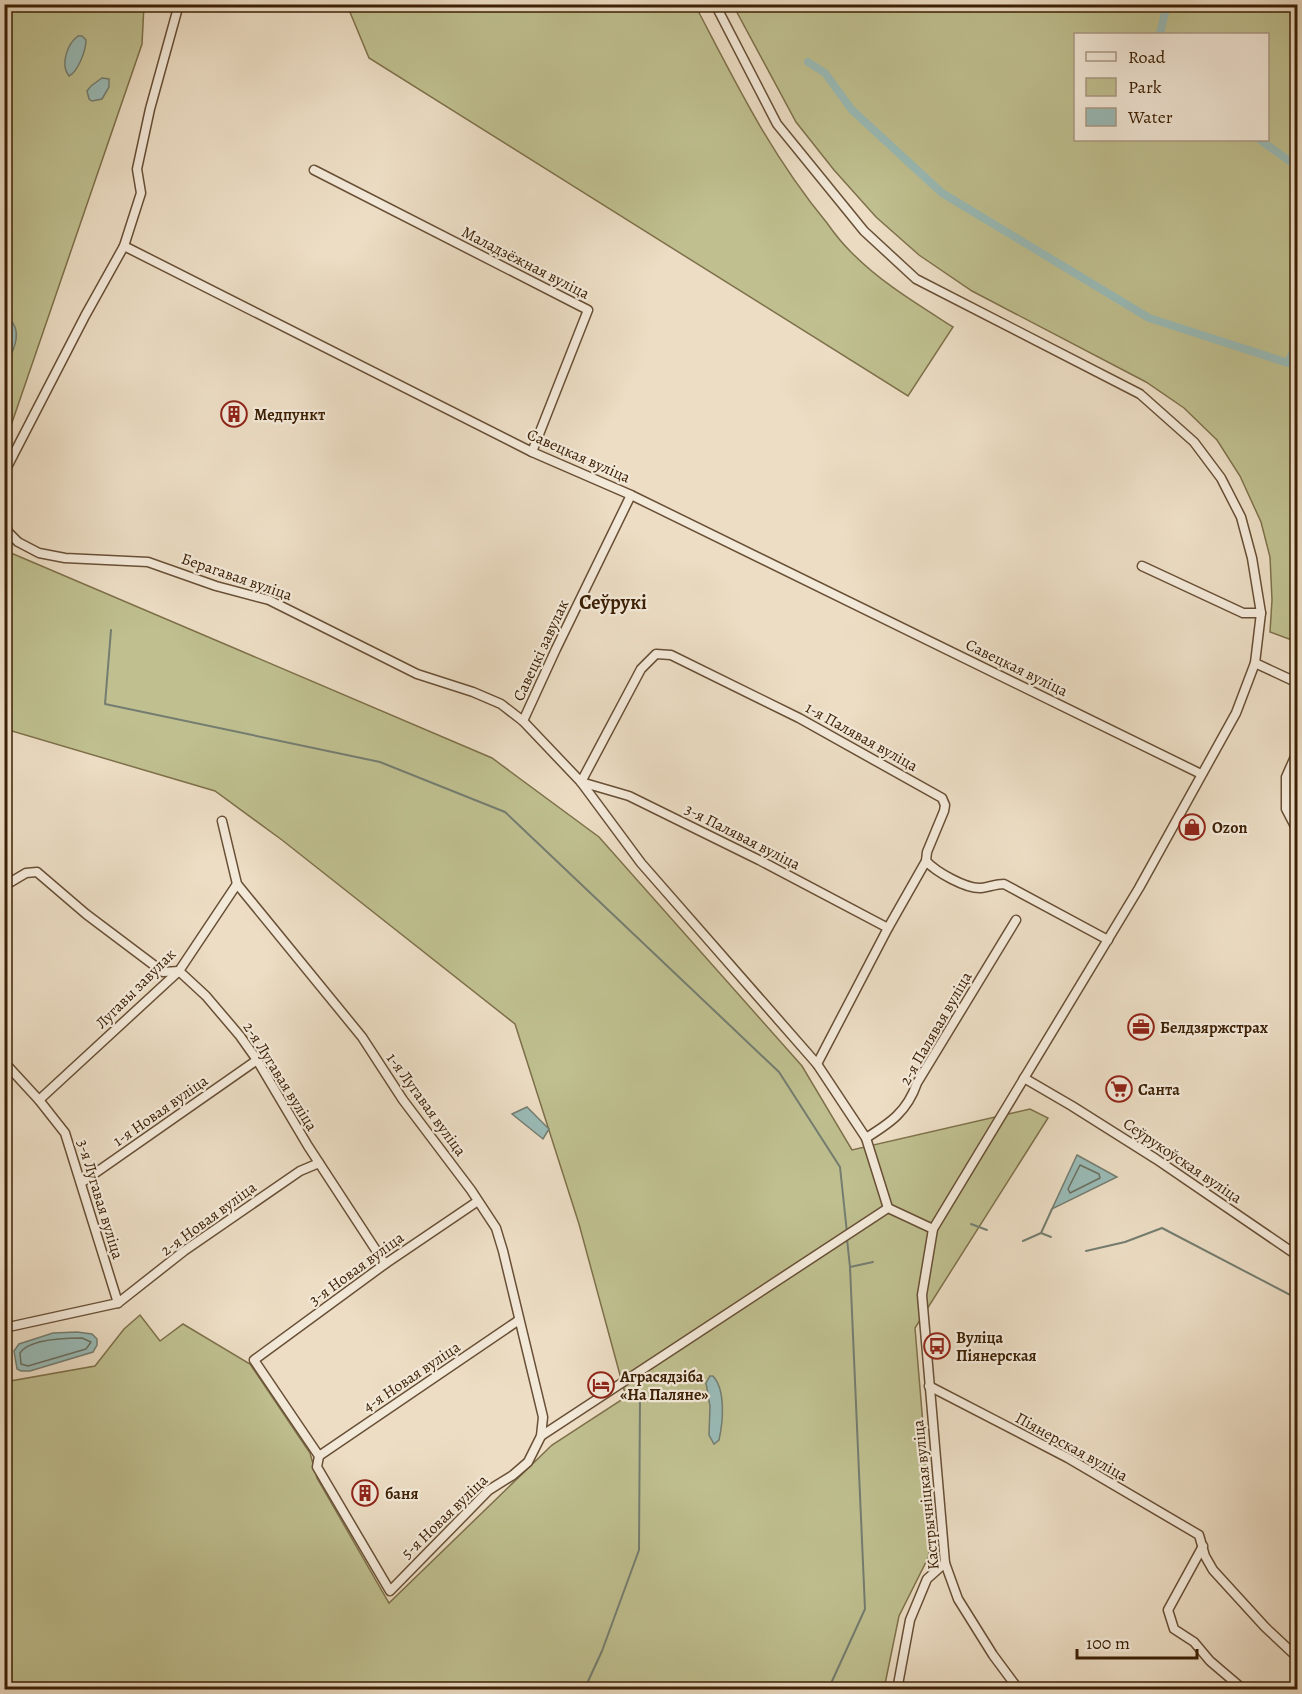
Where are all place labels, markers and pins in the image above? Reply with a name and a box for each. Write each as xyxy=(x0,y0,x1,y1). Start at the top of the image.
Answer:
building icon: Медпункт xyxy=(219,399,249,429)
place label: Медпункт xyxy=(254,404,326,426)
shop icon: Ozon xyxy=(1177,812,1207,842)
place label: Ozon xyxy=(1212,817,1247,839)
office icon: Белдзяржстрах xyxy=(1126,1012,1156,1042)
place label: Белдзяржстрах xyxy=(1160,1017,1269,1039)
supermarket icon: Санта xyxy=(1104,1074,1134,1104)
place label: Санта xyxy=(1138,1079,1180,1101)
place label: Вуліца Піянерская xyxy=(956,1327,1037,1367)
bus stop icon: Вуліца Піянерская xyxy=(922,1331,952,1361)
place label: Аграсядзіба «На Паляне» xyxy=(619,1366,709,1406)
hotel icon: Аграсядзіба «На Паляне» xyxy=(586,1370,616,1400)
building icon: баня xyxy=(350,1478,380,1508)
place label: баня xyxy=(385,1483,418,1505)

